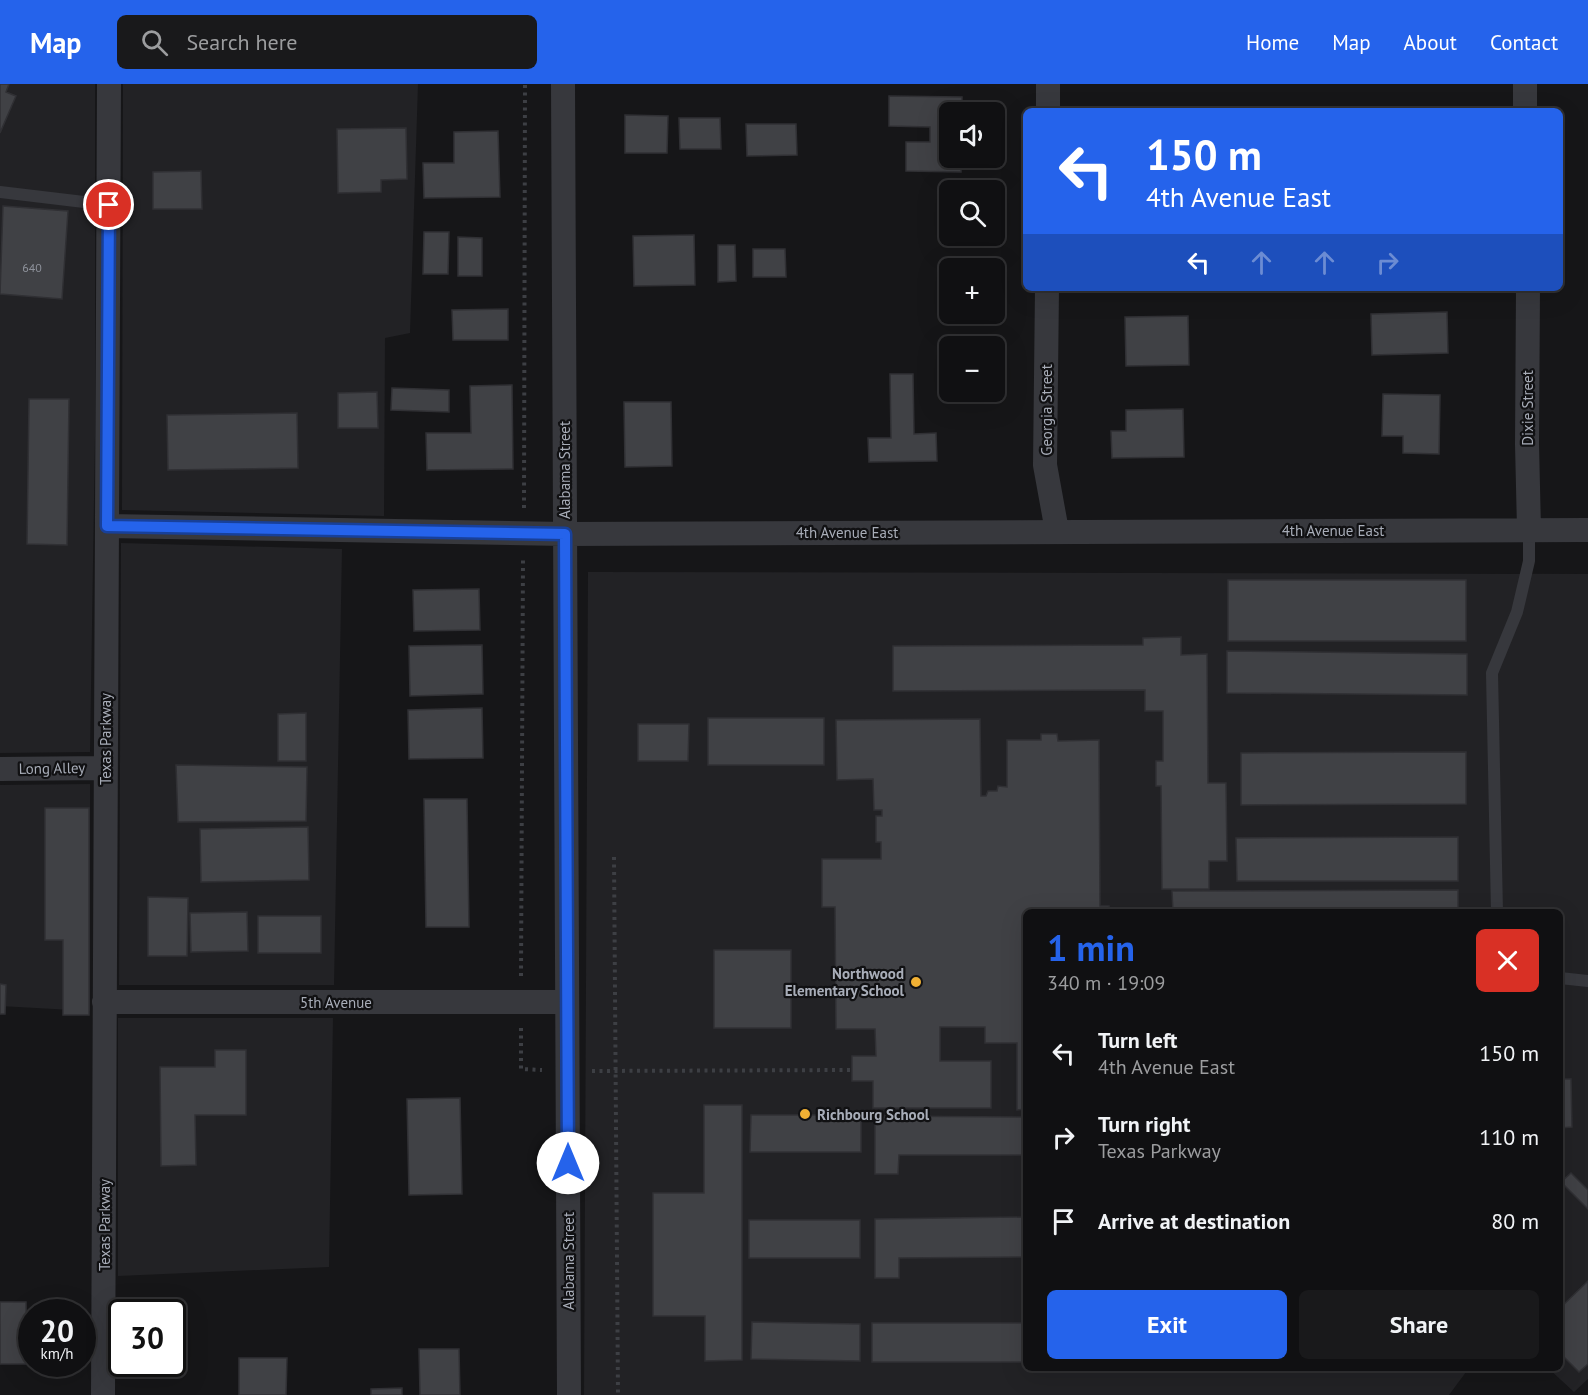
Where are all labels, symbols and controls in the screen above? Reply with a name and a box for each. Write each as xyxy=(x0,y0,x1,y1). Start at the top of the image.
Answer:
search box xyxy=(117,15,537,69)
text: Map xyxy=(30,24,81,61)
icon: search xyxy=(138,26,171,59)
text: Search here xyxy=(186,28,297,56)
text: Home xyxy=(1246,29,1299,56)
text: Map xyxy=(1332,29,1371,56)
text: About xyxy=(1404,29,1457,56)
text: Contact xyxy=(1490,29,1558,56)
map controls xyxy=(939,102,1005,402)
button: sound xyxy=(939,102,1005,168)
text: 150 m xyxy=(1146,127,1262,182)
icon: left xyxy=(1047,132,1125,210)
pin xyxy=(83,179,134,230)
button: search xyxy=(939,180,1005,246)
text: 4th Avenue East xyxy=(1146,180,1331,214)
icon: arrive xyxy=(92,188,125,221)
icon: left xyxy=(1182,246,1215,279)
icon: ahead xyxy=(1245,246,1278,279)
icon: ahead xyxy=(1308,246,1341,279)
icon: right xyxy=(1371,246,1404,279)
button: + xyxy=(939,258,1005,324)
house number: 640 xyxy=(22,260,42,275)
button: − xyxy=(939,336,1005,402)
street label: Georgia Street xyxy=(1037,364,1056,456)
street label: Dixie Street xyxy=(1518,370,1537,446)
street label: Alabama Street xyxy=(555,421,574,519)
street label: 4th Avenue East xyxy=(1282,521,1384,540)
street label: 4th Avenue East xyxy=(796,523,898,542)
street label: Texas Parkway xyxy=(96,693,115,785)
street label: Long Alley xyxy=(19,758,85,778)
text: 1 min xyxy=(1047,924,1135,971)
button: close xyxy=(1476,929,1539,992)
place label: Northwood Elementary School xyxy=(785,964,905,1000)
text: 340 m · 19:09 xyxy=(1047,970,1165,996)
marker: Northwood Elementary School xyxy=(909,975,923,989)
street label: 5th Avenue xyxy=(300,993,372,1012)
text: Turn left xyxy=(1098,1026,1178,1054)
icon: left xyxy=(1047,1037,1080,1070)
text: 150 m xyxy=(1479,1039,1539,1067)
text: 4th Avenue East xyxy=(1098,1054,1235,1080)
place label: Richbourg School xyxy=(817,1105,930,1124)
marker: Richbourg School xyxy=(798,1107,812,1121)
text: Turn right xyxy=(1098,1110,1190,1138)
icon: right xyxy=(1047,1121,1080,1154)
text: 110 m xyxy=(1479,1123,1539,1151)
position arrow xyxy=(536,1131,600,1195)
text: Texas Parkway xyxy=(1098,1138,1221,1164)
street label: Texas Parkway xyxy=(95,1179,114,1271)
icon: arrive xyxy=(1047,1205,1080,1238)
text: Arrive at destination xyxy=(1098,1207,1290,1235)
text: 80 m xyxy=(1491,1207,1539,1235)
street label: Alabama Street xyxy=(559,1212,578,1310)
button: Exit xyxy=(1047,1290,1287,1359)
button: Share xyxy=(1299,1290,1539,1359)
speed limit sign: 30 xyxy=(108,1299,186,1377)
text: 20 xyxy=(40,1311,74,1350)
text: km/h xyxy=(41,1344,73,1363)

